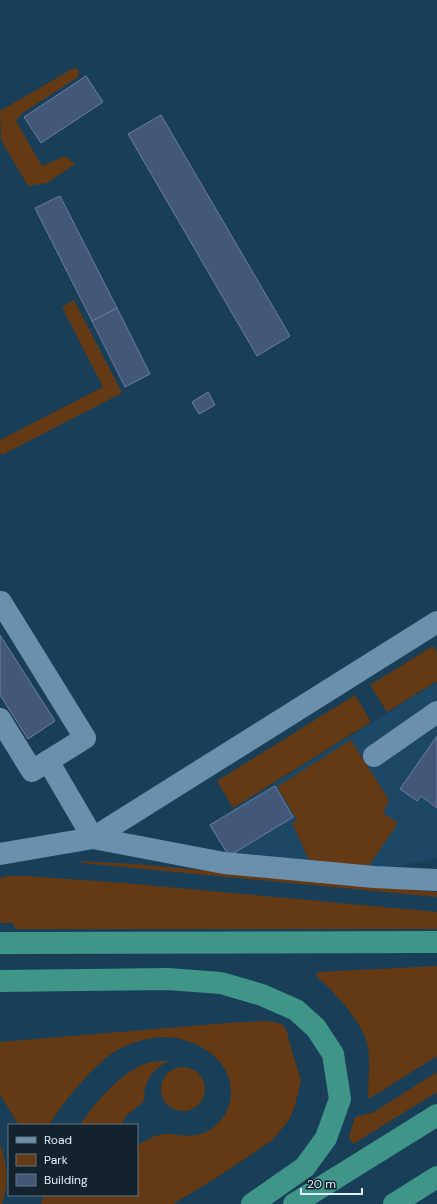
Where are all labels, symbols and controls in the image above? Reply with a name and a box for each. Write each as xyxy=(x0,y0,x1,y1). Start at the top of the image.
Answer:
legend xyxy=(8,1124,138,1196)
text: Road xyxy=(44,1132,72,1148)
text: Park xyxy=(44,1152,68,1168)
scale bar xyxy=(301,1170,362,1196)
text: Building xyxy=(44,1172,88,1188)
text: 20 m xyxy=(307,1176,336,1192)

